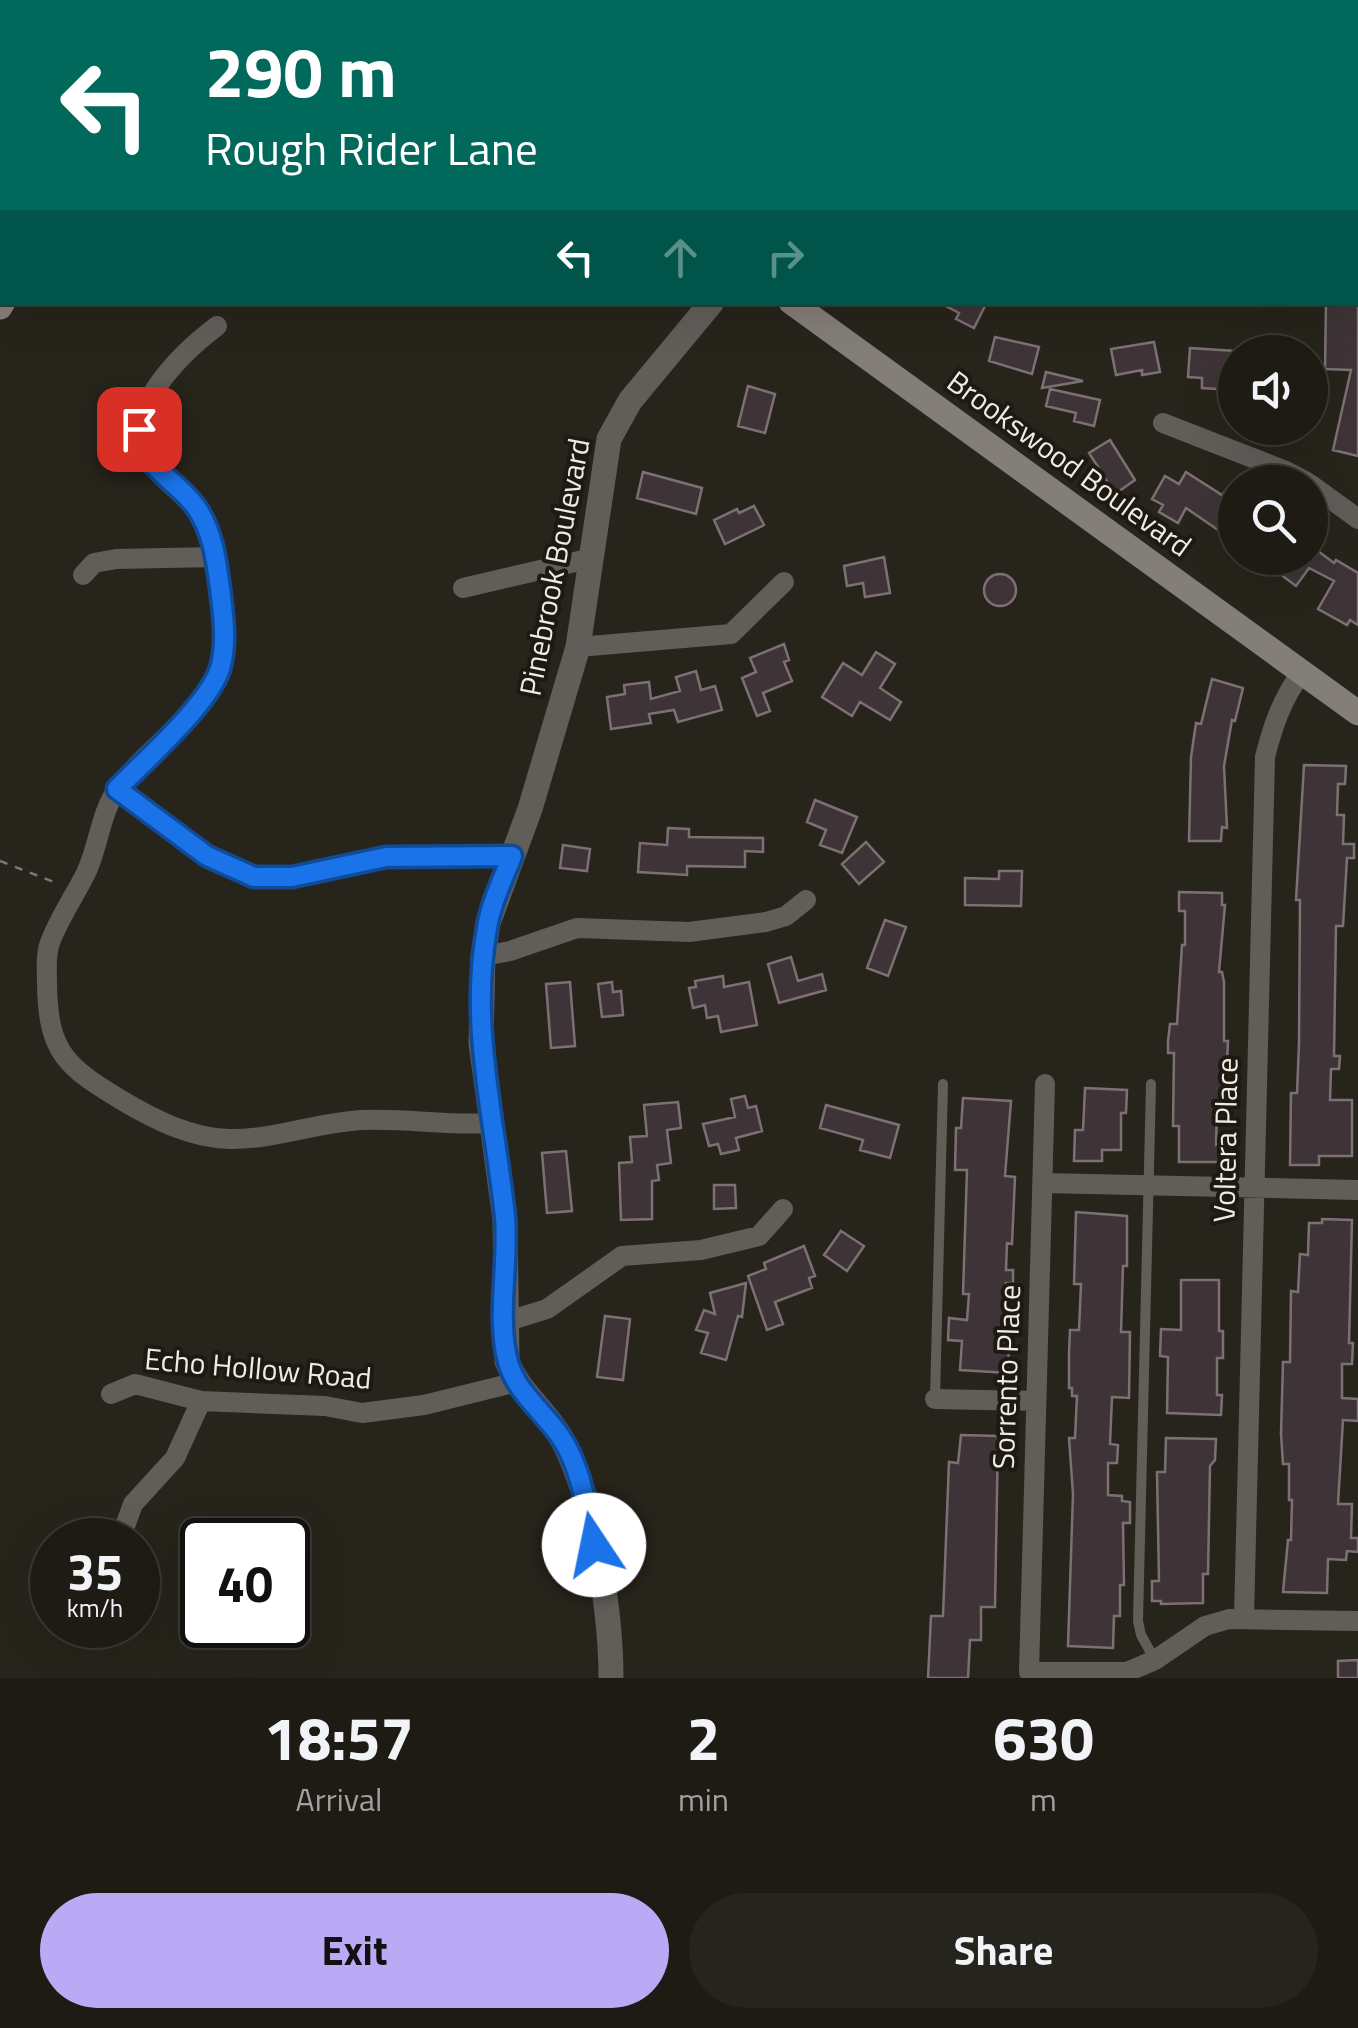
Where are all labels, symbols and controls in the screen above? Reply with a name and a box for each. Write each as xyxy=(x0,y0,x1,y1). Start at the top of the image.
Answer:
text: 290 m xyxy=(205,18,397,124)
icon: left xyxy=(40,40,170,170)
text: Rough Rider Lane xyxy=(205,114,538,182)
icon: left xyxy=(548,230,603,285)
icon: ahead xyxy=(653,230,708,285)
icon: right xyxy=(758,230,813,285)
map controls xyxy=(1218,335,1328,575)
button: sound xyxy=(1218,335,1328,445)
street label: Brookswood Boulevard xyxy=(938,359,1201,568)
pin xyxy=(97,387,182,472)
icon: arrive xyxy=(112,402,167,457)
street label: Pinebrook Boulevard xyxy=(507,434,602,699)
button: search xyxy=(1218,465,1328,575)
street label: Voltera Place xyxy=(1201,1057,1249,1223)
street label: Sorrento Place xyxy=(980,1284,1032,1470)
street label: Echo Hollow Road xyxy=(143,1335,374,1401)
position arrow xyxy=(542,1493,646,1597)
speed limit sign: 40 xyxy=(180,1518,310,1648)
text: 35 xyxy=(67,1533,123,1609)
text: km/h xyxy=(67,1589,123,1627)
text: 18:57 xyxy=(264,1692,414,1783)
text: 2 xyxy=(687,1692,720,1783)
text: 630 xyxy=(993,1692,1094,1783)
text: Arrival xyxy=(296,1775,382,1823)
text: min xyxy=(678,1775,729,1823)
text: m xyxy=(1030,1775,1057,1823)
button: Exit xyxy=(40,1893,669,2008)
button: Share xyxy=(689,1893,1318,2008)

